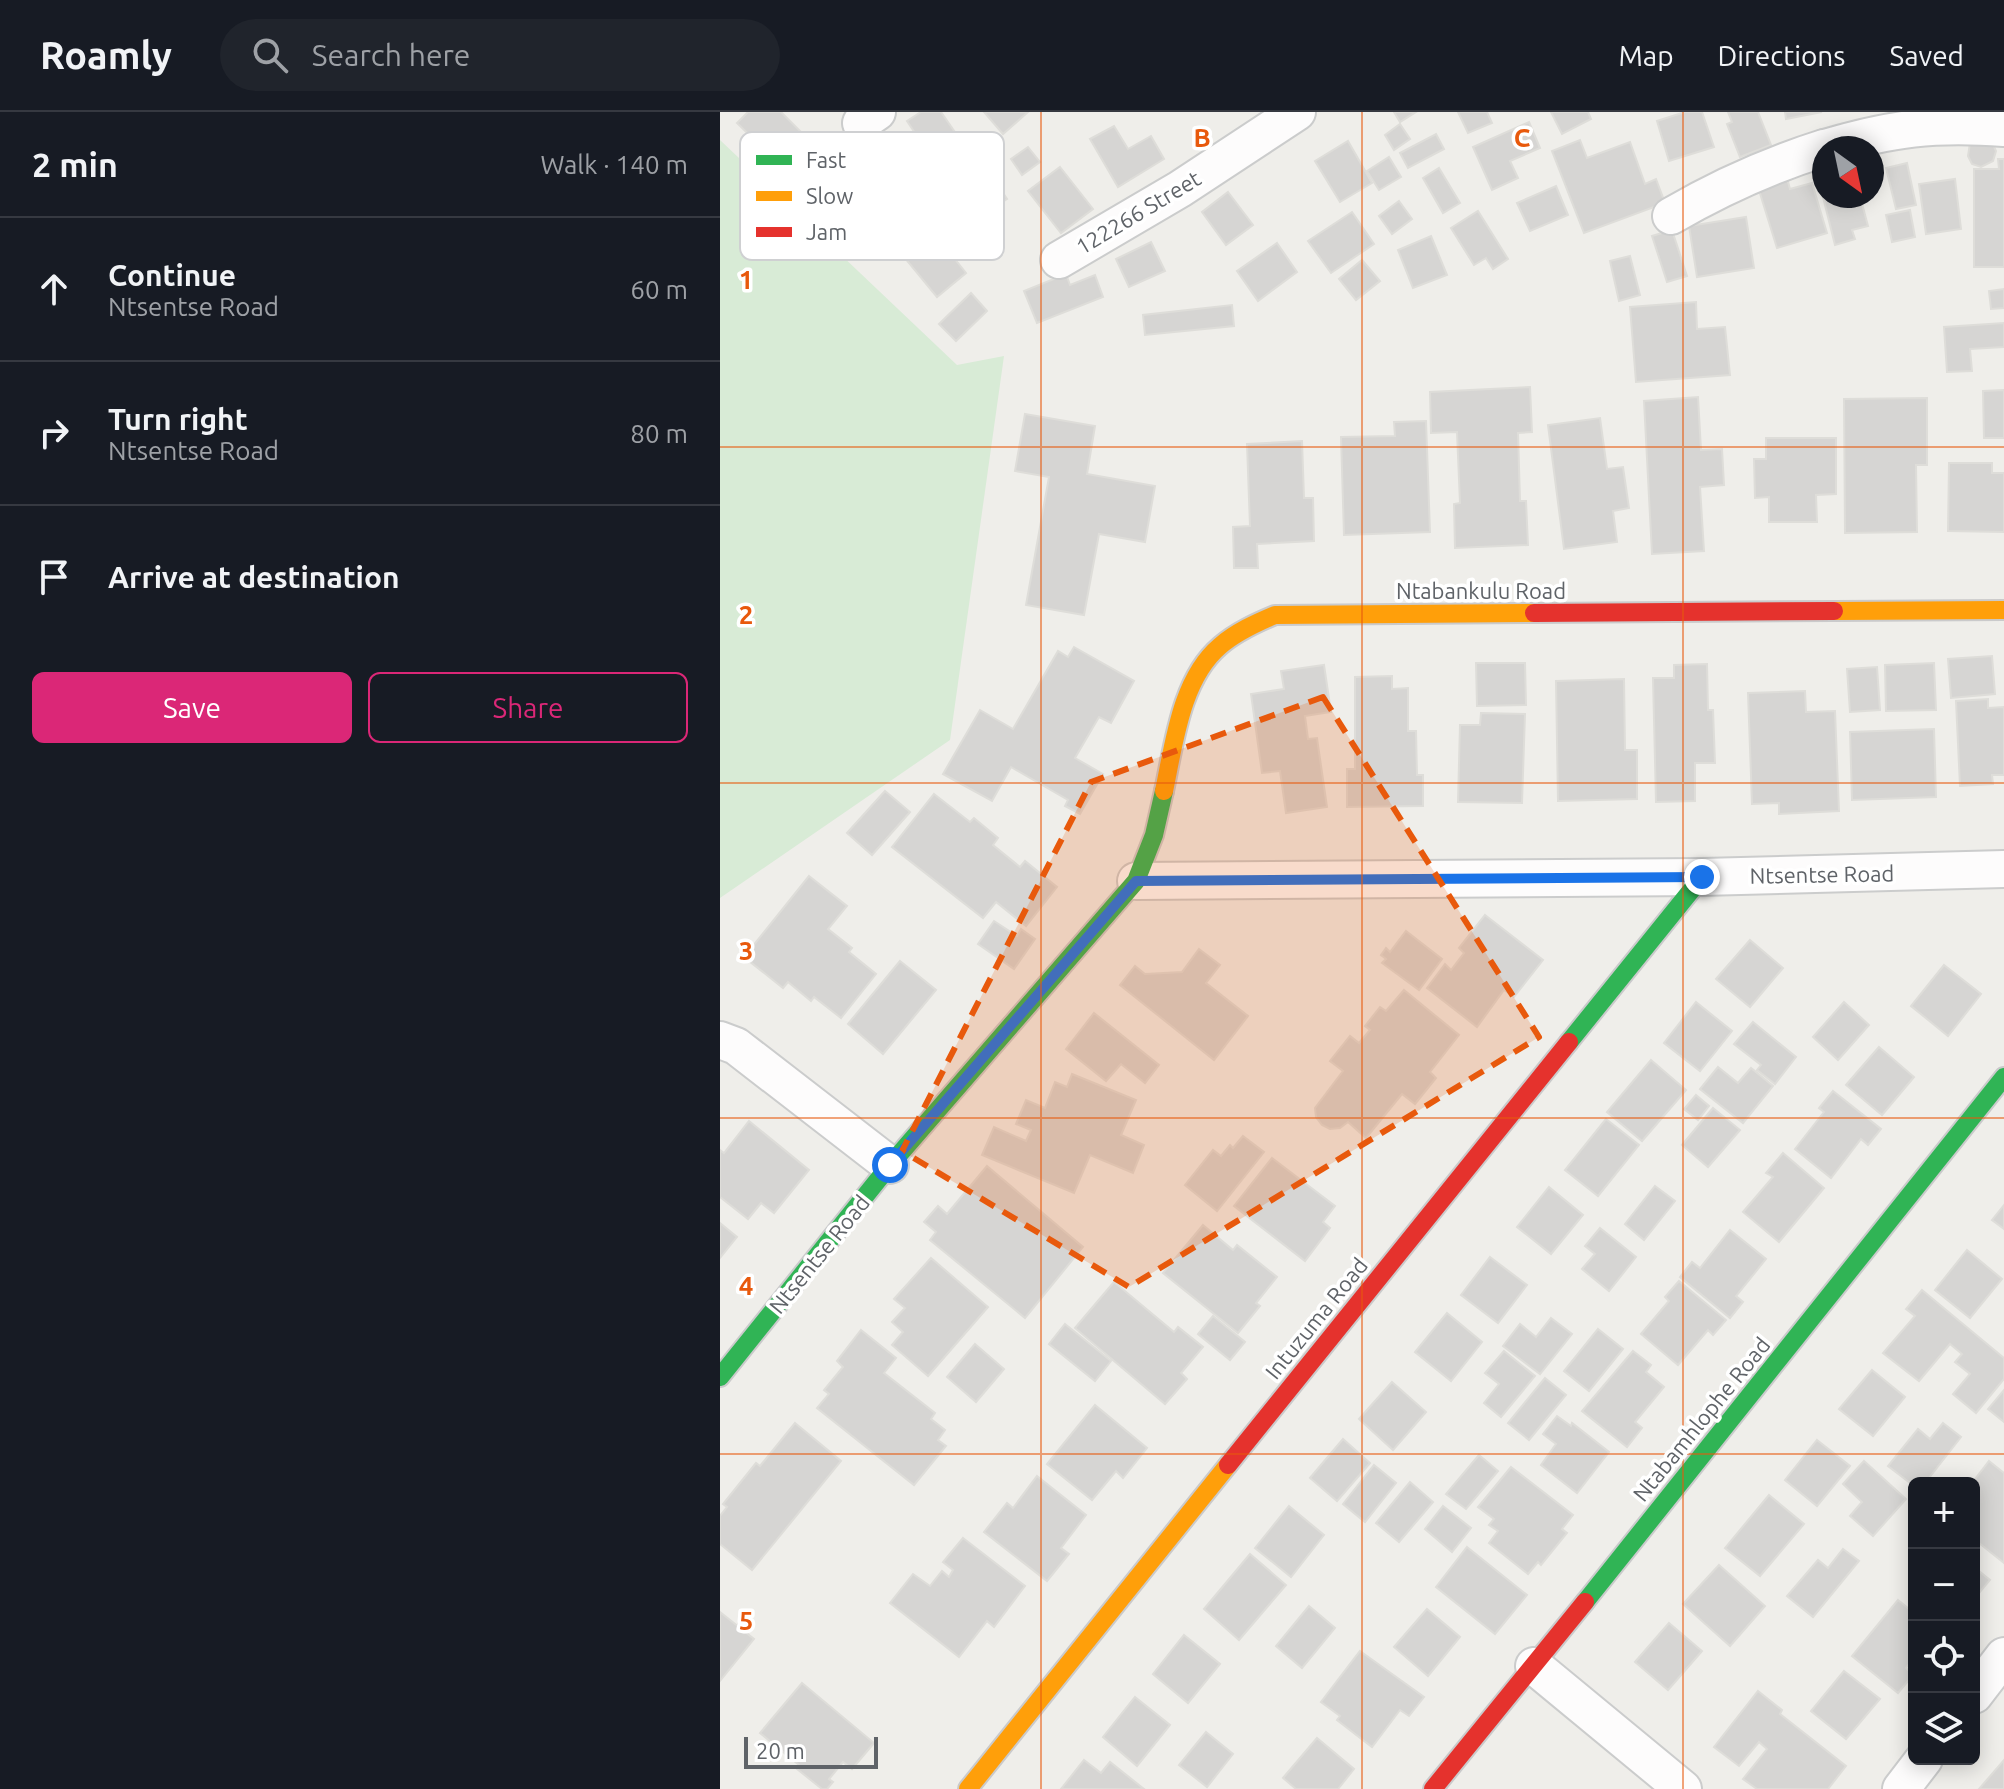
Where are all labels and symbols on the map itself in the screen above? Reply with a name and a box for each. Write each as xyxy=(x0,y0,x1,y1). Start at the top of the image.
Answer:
text: B xyxy=(1193,123,1211,152)
text: C xyxy=(1514,123,1531,152)
legend xyxy=(740,132,1004,260)
north arrow xyxy=(1812,136,1884,208)
text: Fast xyxy=(806,147,847,172)
street label: 122266 Street xyxy=(1071,165,1205,259)
text: Slow xyxy=(806,183,853,208)
text: Jam xyxy=(806,219,847,244)
text: 1 xyxy=(739,265,753,294)
street label: Ntabankulu Road xyxy=(1396,578,1566,603)
text: 2 xyxy=(739,600,753,629)
route end xyxy=(1684,859,1720,895)
street label: Ntsentse Road xyxy=(1749,860,1895,888)
text: 3 xyxy=(739,936,753,965)
route start xyxy=(872,1147,908,1183)
street label: Ntsentse Road xyxy=(764,1190,874,1318)
street label: Intuzuma Road xyxy=(1260,1253,1372,1383)
text: 4 xyxy=(739,1271,753,1300)
street label: Ntabamhlophe Road xyxy=(1627,1332,1775,1506)
text: 5 xyxy=(739,1606,753,1635)
scale bar xyxy=(744,1733,878,1769)

